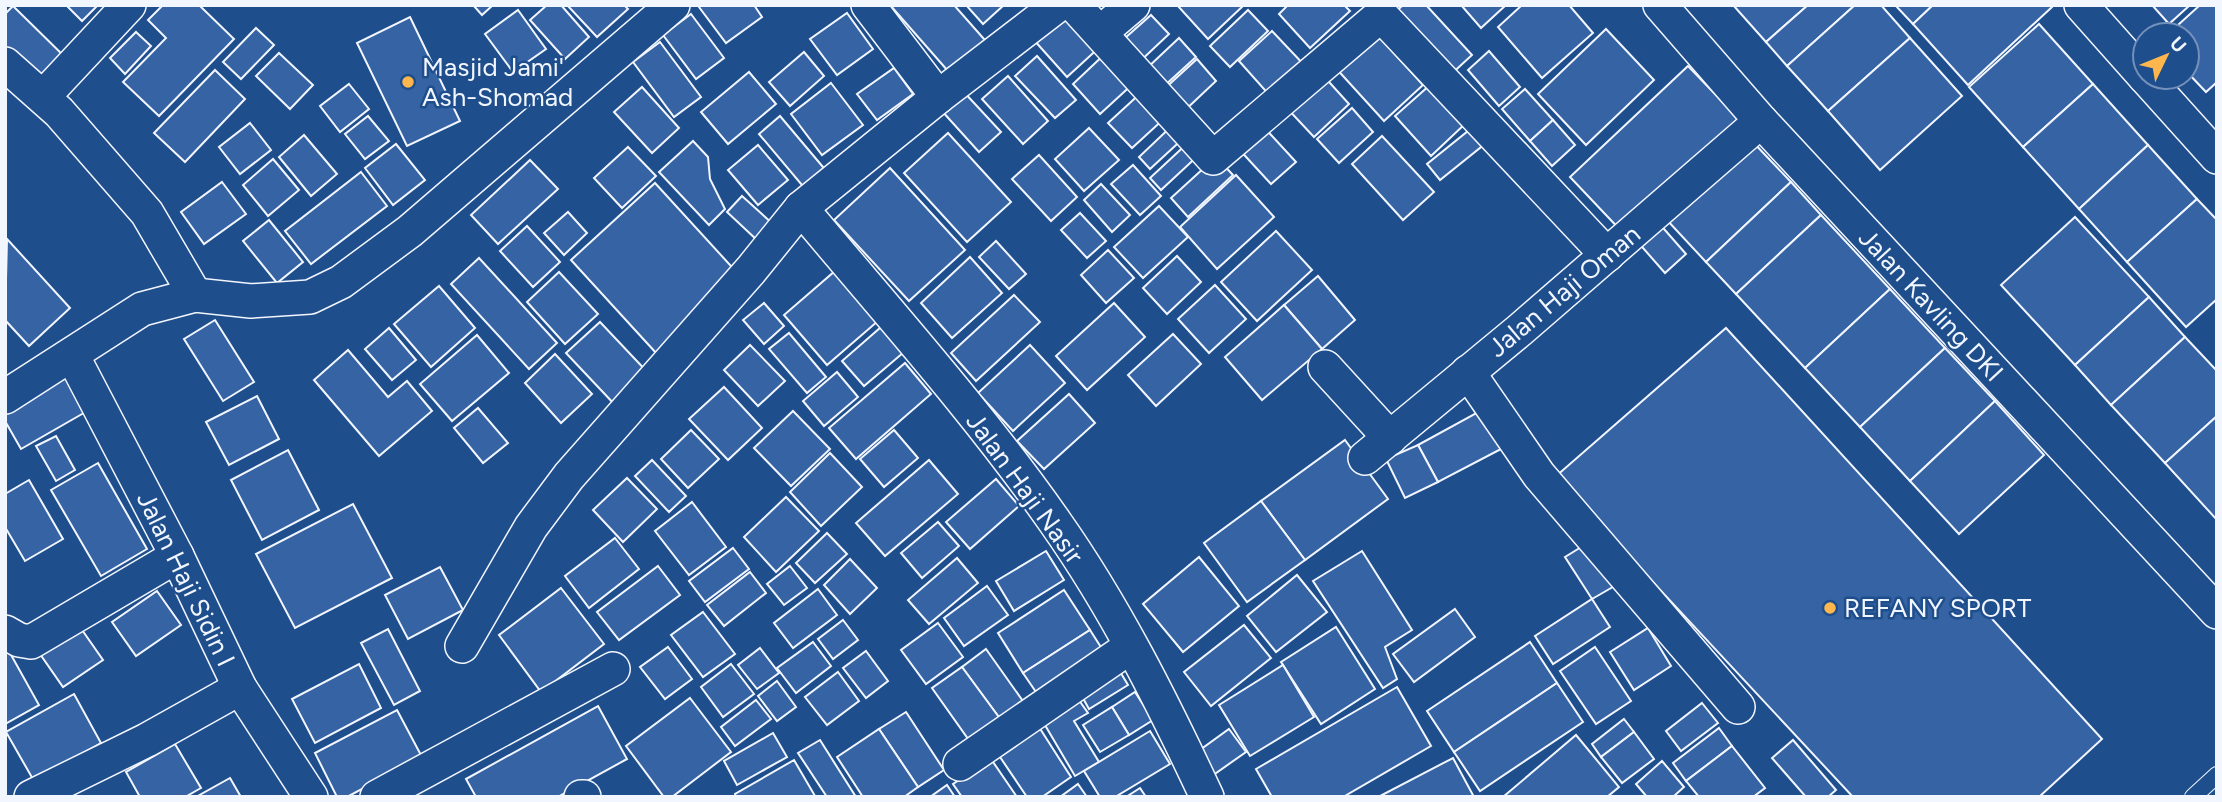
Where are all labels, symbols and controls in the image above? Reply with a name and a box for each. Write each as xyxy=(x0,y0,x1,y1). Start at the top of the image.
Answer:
north arrow xyxy=(2131,21,2201,91)
text: U xyxy=(2165,32,2191,57)
place label: Masjid Jami' Ash-Shomad xyxy=(422,51,573,113)
marker: Masjid Jami' Ash-Shomad xyxy=(400,74,416,90)
street label: Jalan Haji Oman xyxy=(1481,218,1647,364)
street label: Jalan Kavling DKI xyxy=(1852,222,2010,388)
street label: Jalan Haji Nasir xyxy=(959,406,1091,570)
street label: Jalan Haji Sidin I xyxy=(130,487,242,671)
place label: REFANY SPORT xyxy=(1844,592,2032,624)
marker: REFANY SPORT xyxy=(1822,600,1838,616)

